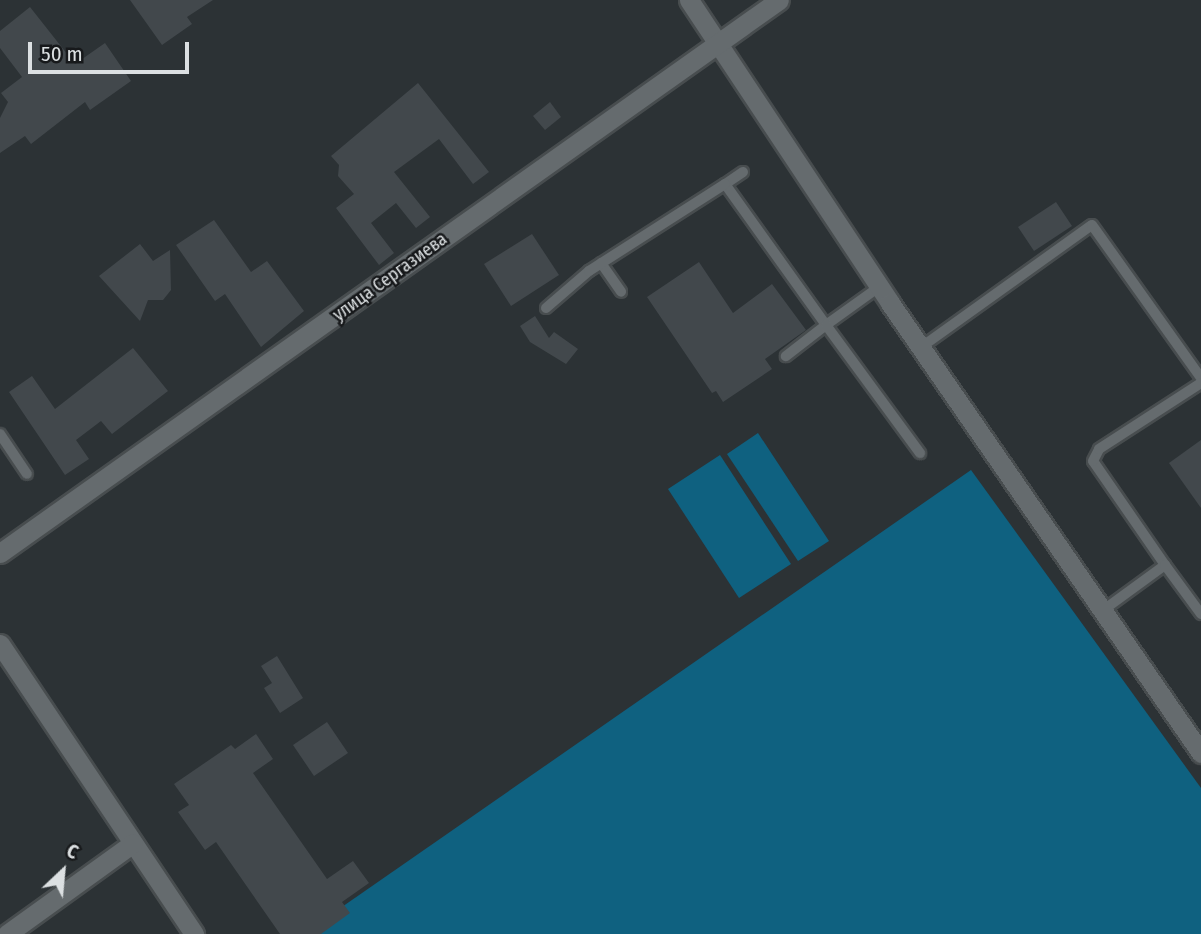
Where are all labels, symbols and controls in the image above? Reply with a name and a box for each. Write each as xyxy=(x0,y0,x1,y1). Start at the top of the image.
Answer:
scale bar xyxy=(32,28,192,72)
text: 50 m xyxy=(41,41,83,67)
street label: улица Сергазиева xyxy=(329,228,451,326)
north arrow xyxy=(28,836,98,906)
text: С xyxy=(63,839,82,864)

